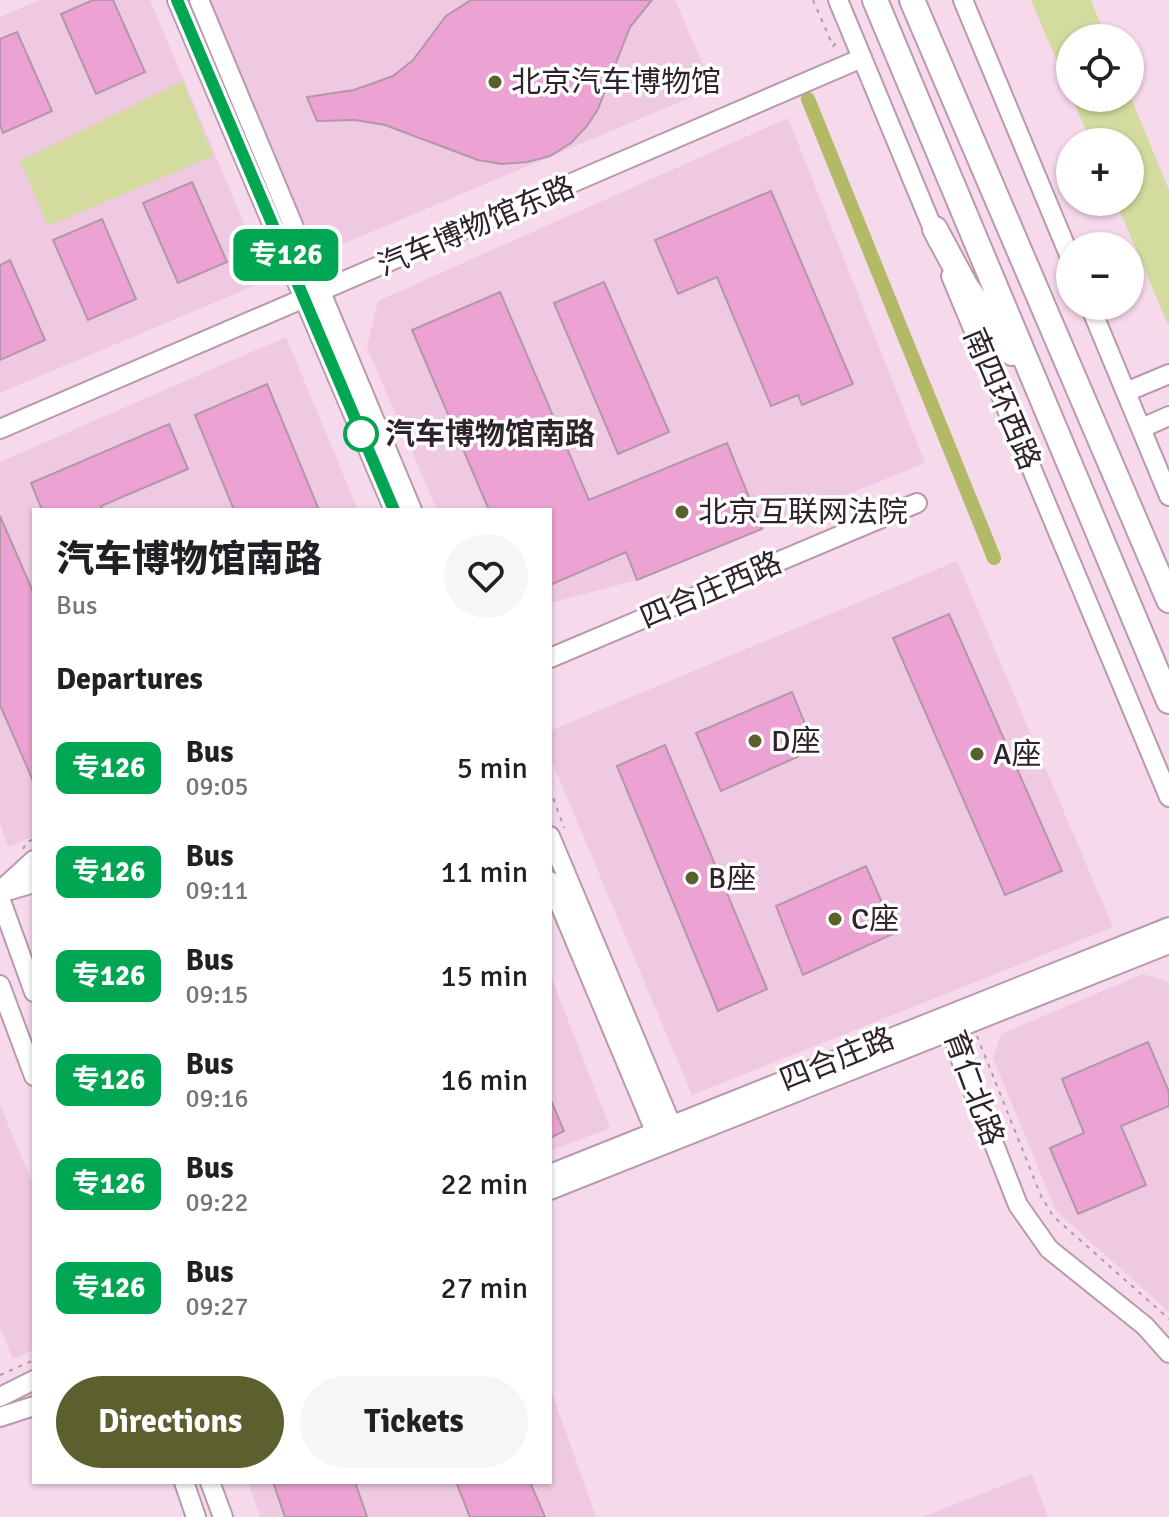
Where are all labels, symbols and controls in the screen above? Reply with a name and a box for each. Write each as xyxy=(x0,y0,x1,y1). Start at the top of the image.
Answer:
map controls xyxy=(1056,24,1144,320)
button: locate xyxy=(1056,24,1144,112)
place label: 北京汽车博物馆 xyxy=(511,64,721,101)
marker: 北京汽车博物馆 xyxy=(486,73,504,91)
button: + xyxy=(1056,128,1144,216)
street label: 汽车博物馆东路 xyxy=(372,168,580,285)
line badge: 专126 xyxy=(230,229,342,281)
button: − xyxy=(1056,232,1144,320)
text: 专126 xyxy=(249,238,323,272)
street label: 南四环西路 xyxy=(955,323,1048,475)
place label: 汽车博物馆南路 xyxy=(385,416,595,453)
marker: 汽车博物馆南路 xyxy=(344,417,378,451)
place label: 北京互联网法院 xyxy=(698,494,908,531)
marker: 北京互联网法院 xyxy=(673,503,691,521)
button: heart xyxy=(444,534,528,618)
text: 汽车博物馆南路 xyxy=(56,536,322,583)
street label: 四合庄西路 xyxy=(635,544,787,637)
text: Bus xyxy=(56,590,97,622)
text: Departures xyxy=(56,661,203,698)
place label: D座 xyxy=(771,723,820,760)
marker: D座 xyxy=(746,732,764,750)
text: Bus xyxy=(185,734,234,771)
place label: A座 xyxy=(993,736,1041,773)
marker: A座 xyxy=(968,745,986,763)
text: 5 min xyxy=(457,750,528,787)
text: 专126 xyxy=(72,751,145,785)
text: 09:05 xyxy=(185,771,249,803)
text: Bus xyxy=(185,838,234,875)
text: 11 min xyxy=(441,854,528,891)
text: 专126 xyxy=(72,855,145,889)
place label: B座 xyxy=(708,860,756,897)
marker: B座 xyxy=(683,869,701,887)
text: 09:11 xyxy=(185,875,249,907)
place label: C座 xyxy=(851,901,899,938)
marker: C座 xyxy=(826,910,844,928)
text: Bus xyxy=(185,942,234,979)
text: 15 min xyxy=(441,958,528,995)
text: 专126 xyxy=(72,959,145,993)
text: 09:15 xyxy=(185,979,249,1011)
street label: 四合庄路 xyxy=(775,1020,900,1099)
street label: 育仁北路 xyxy=(936,1025,1011,1151)
text: Bus xyxy=(185,1046,234,1083)
text: 16 min xyxy=(441,1062,528,1099)
text: 专126 xyxy=(72,1063,145,1097)
text: 09:16 xyxy=(185,1083,249,1115)
text: Bus xyxy=(185,1150,234,1187)
text: 22 min xyxy=(441,1166,528,1203)
text: 专126 xyxy=(72,1167,145,1201)
text: 09:22 xyxy=(185,1187,249,1219)
text: Bus xyxy=(185,1254,234,1291)
text: 27 min xyxy=(441,1270,528,1307)
text: 专126 xyxy=(72,1271,145,1305)
text: 09:27 xyxy=(185,1291,249,1323)
button: Directions xyxy=(56,1376,284,1468)
button: Tickets xyxy=(300,1376,528,1468)

